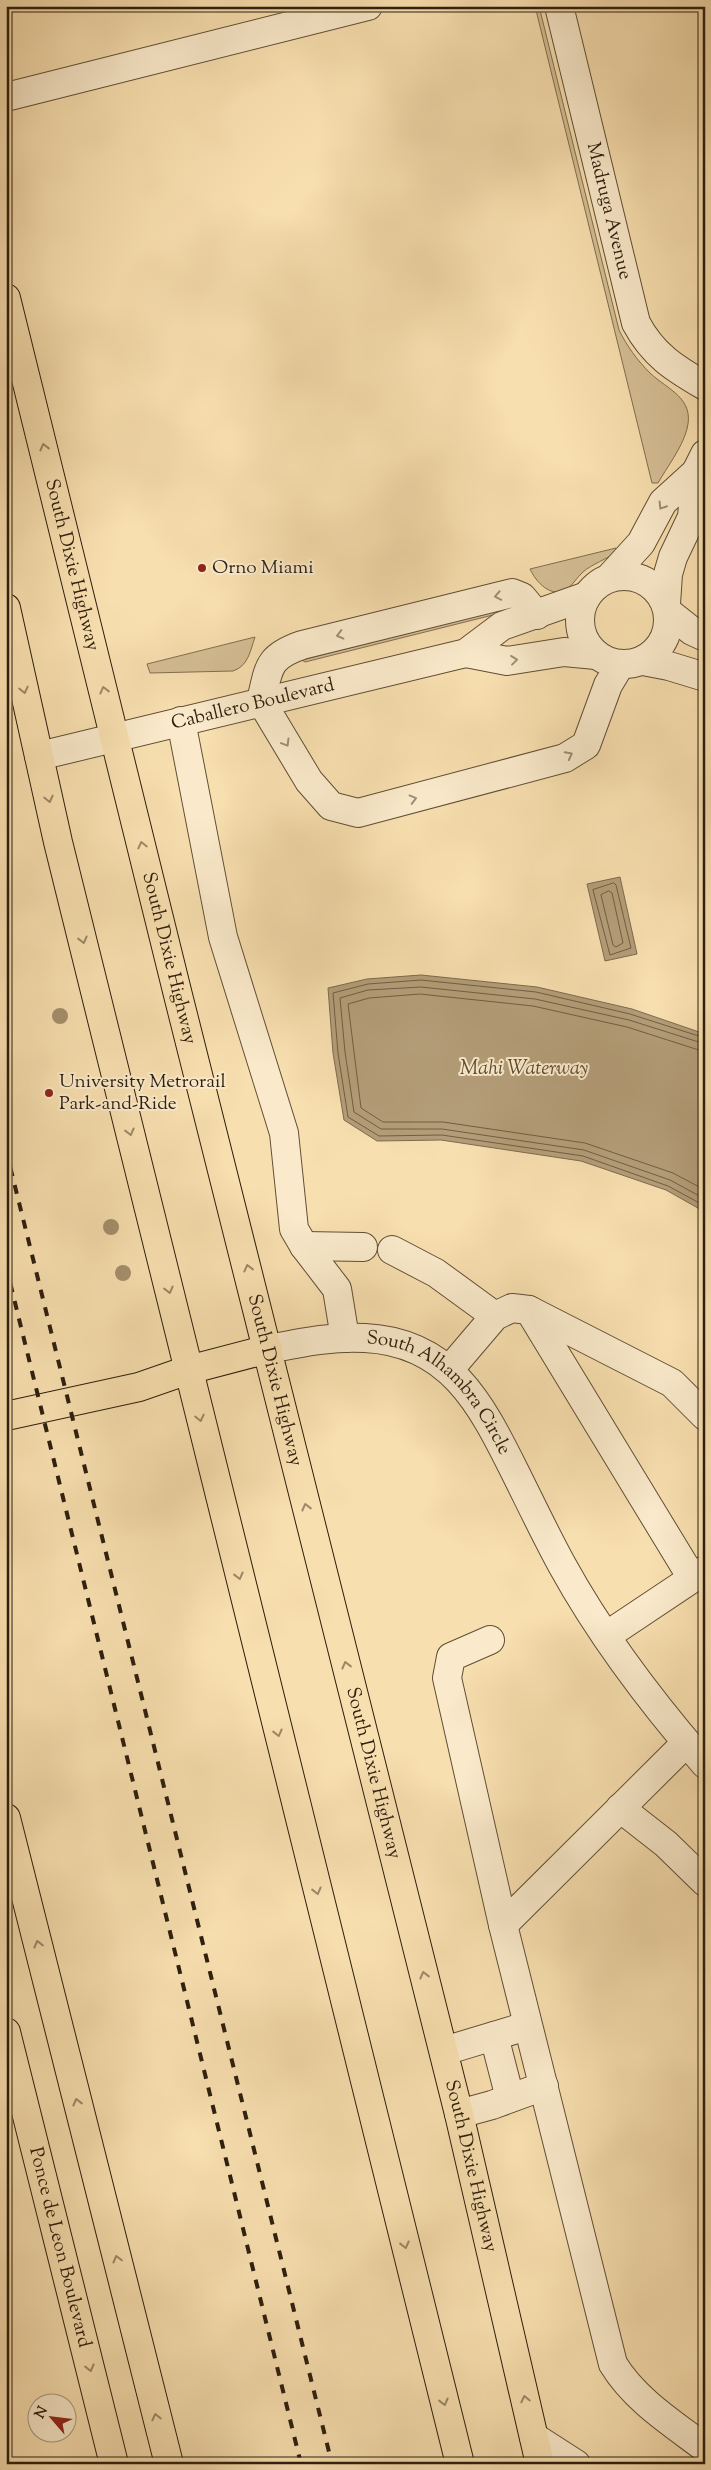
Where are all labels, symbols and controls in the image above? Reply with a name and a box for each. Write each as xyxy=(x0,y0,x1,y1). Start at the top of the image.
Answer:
street label: Madruga Avenue xyxy=(579,140,639,282)
one-way arrow xyxy=(39,443,50,452)
street label: South Dixie Highway xyxy=(38,476,106,654)
one-way arrow xyxy=(658,500,668,509)
place label: Orno Miami xyxy=(212,555,314,582)
marker: Orno Miami xyxy=(196,562,208,574)
one-way arrow xyxy=(493,590,502,600)
one-way arrow xyxy=(336,629,345,640)
one-way arrow xyxy=(510,655,518,666)
street label: Caballero Boulevard xyxy=(168,672,337,737)
one-way arrow xyxy=(99,685,110,694)
one-way arrow xyxy=(19,686,29,695)
one-way arrow xyxy=(280,738,290,747)
one-way arrow xyxy=(564,751,573,761)
one-way arrow xyxy=(409,794,417,804)
one-way arrow xyxy=(43,795,54,804)
one-way arrow xyxy=(137,841,148,850)
street label: South Dixie Highway xyxy=(135,869,203,1048)
one-way arrow xyxy=(77,936,88,945)
water label: Mahi Waterway xyxy=(460,1055,588,1084)
place label: University Metrorail Park-and-Ride xyxy=(59,1069,226,1118)
marker: University Metrorail Park-and-Ride xyxy=(43,1087,55,1099)
one-way arrow xyxy=(124,1128,135,1137)
one-way arrow xyxy=(243,1264,253,1272)
one-way arrow xyxy=(163,1285,174,1294)
street label: South Dixie Highway xyxy=(240,1291,309,1469)
street label: South Alhambra Circle xyxy=(366,1325,518,1460)
one-way arrow xyxy=(194,1413,205,1422)
one-way arrow xyxy=(302,1504,312,1512)
one-way arrow xyxy=(233,1571,243,1579)
one-way arrow xyxy=(341,1660,352,1669)
street label: South Dixie Highway xyxy=(339,1684,408,1862)
one-way arrow xyxy=(272,1729,283,1738)
one-way arrow xyxy=(311,1887,322,1896)
one-way arrow xyxy=(33,1939,44,1948)
one-way arrow xyxy=(419,1971,430,1980)
street label: South Dixie Highway xyxy=(437,2077,504,2255)
one-way arrow xyxy=(72,2097,83,2106)
street label: Ponce de Leon Boulevard xyxy=(22,2144,98,2351)
one-way arrow xyxy=(399,2240,409,2248)
one-way arrow xyxy=(112,2255,123,2263)
one-way arrow xyxy=(84,2364,95,2373)
north arrow xyxy=(28,2392,78,2442)
one-way arrow xyxy=(520,2395,531,2404)
one-way arrow xyxy=(438,2398,449,2407)
text: N xyxy=(31,2403,54,2422)
one-way arrow xyxy=(151,2412,162,2421)

